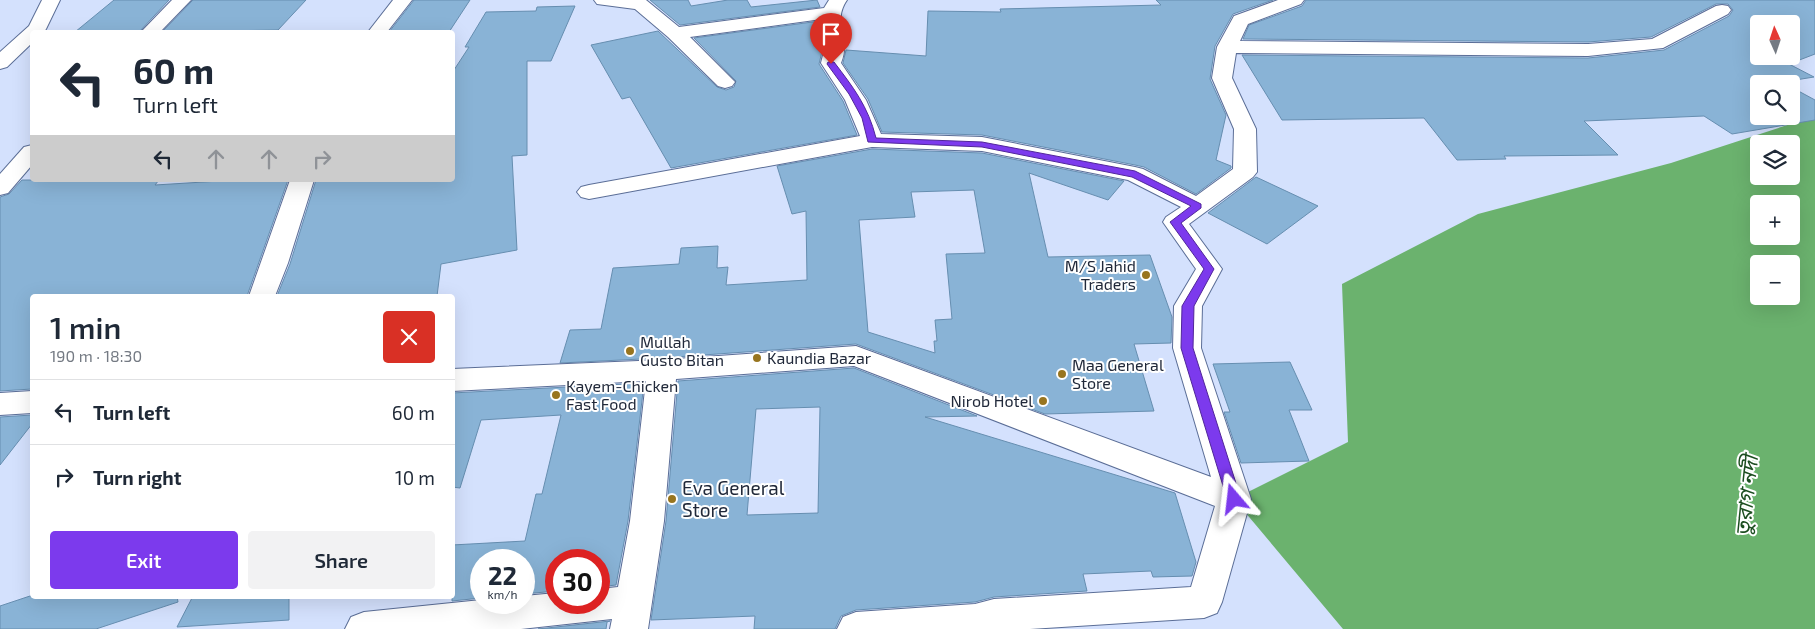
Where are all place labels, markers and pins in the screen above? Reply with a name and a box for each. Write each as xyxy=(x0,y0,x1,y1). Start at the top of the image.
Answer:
pin xyxy=(810,13,852,64)
place label: M/S Jahid Traders xyxy=(1065,256,1136,293)
marker: M/S Jahid Traders xyxy=(1140,269,1152,281)
place label: Mullah Gusto Bitan xyxy=(640,332,724,369)
marker: Mullah Gusto Bitan xyxy=(624,345,636,357)
place label: Kaundia Bazar xyxy=(767,348,872,367)
marker: Kaundia Bazar xyxy=(751,352,763,364)
place label: Maa General Store xyxy=(1072,355,1164,392)
marker: Maa General Store xyxy=(1056,368,1068,380)
place label: Kayem-Chicken Fast Food xyxy=(566,376,678,413)
marker: Kayem-Chicken Fast Food xyxy=(550,389,562,401)
place label: Nirob Hotel xyxy=(951,391,1033,410)
marker: Nirob Hotel xyxy=(1037,395,1049,407)
place label: Eva General Store xyxy=(682,476,785,521)
marker: Eva General Store xyxy=(666,493,678,505)

